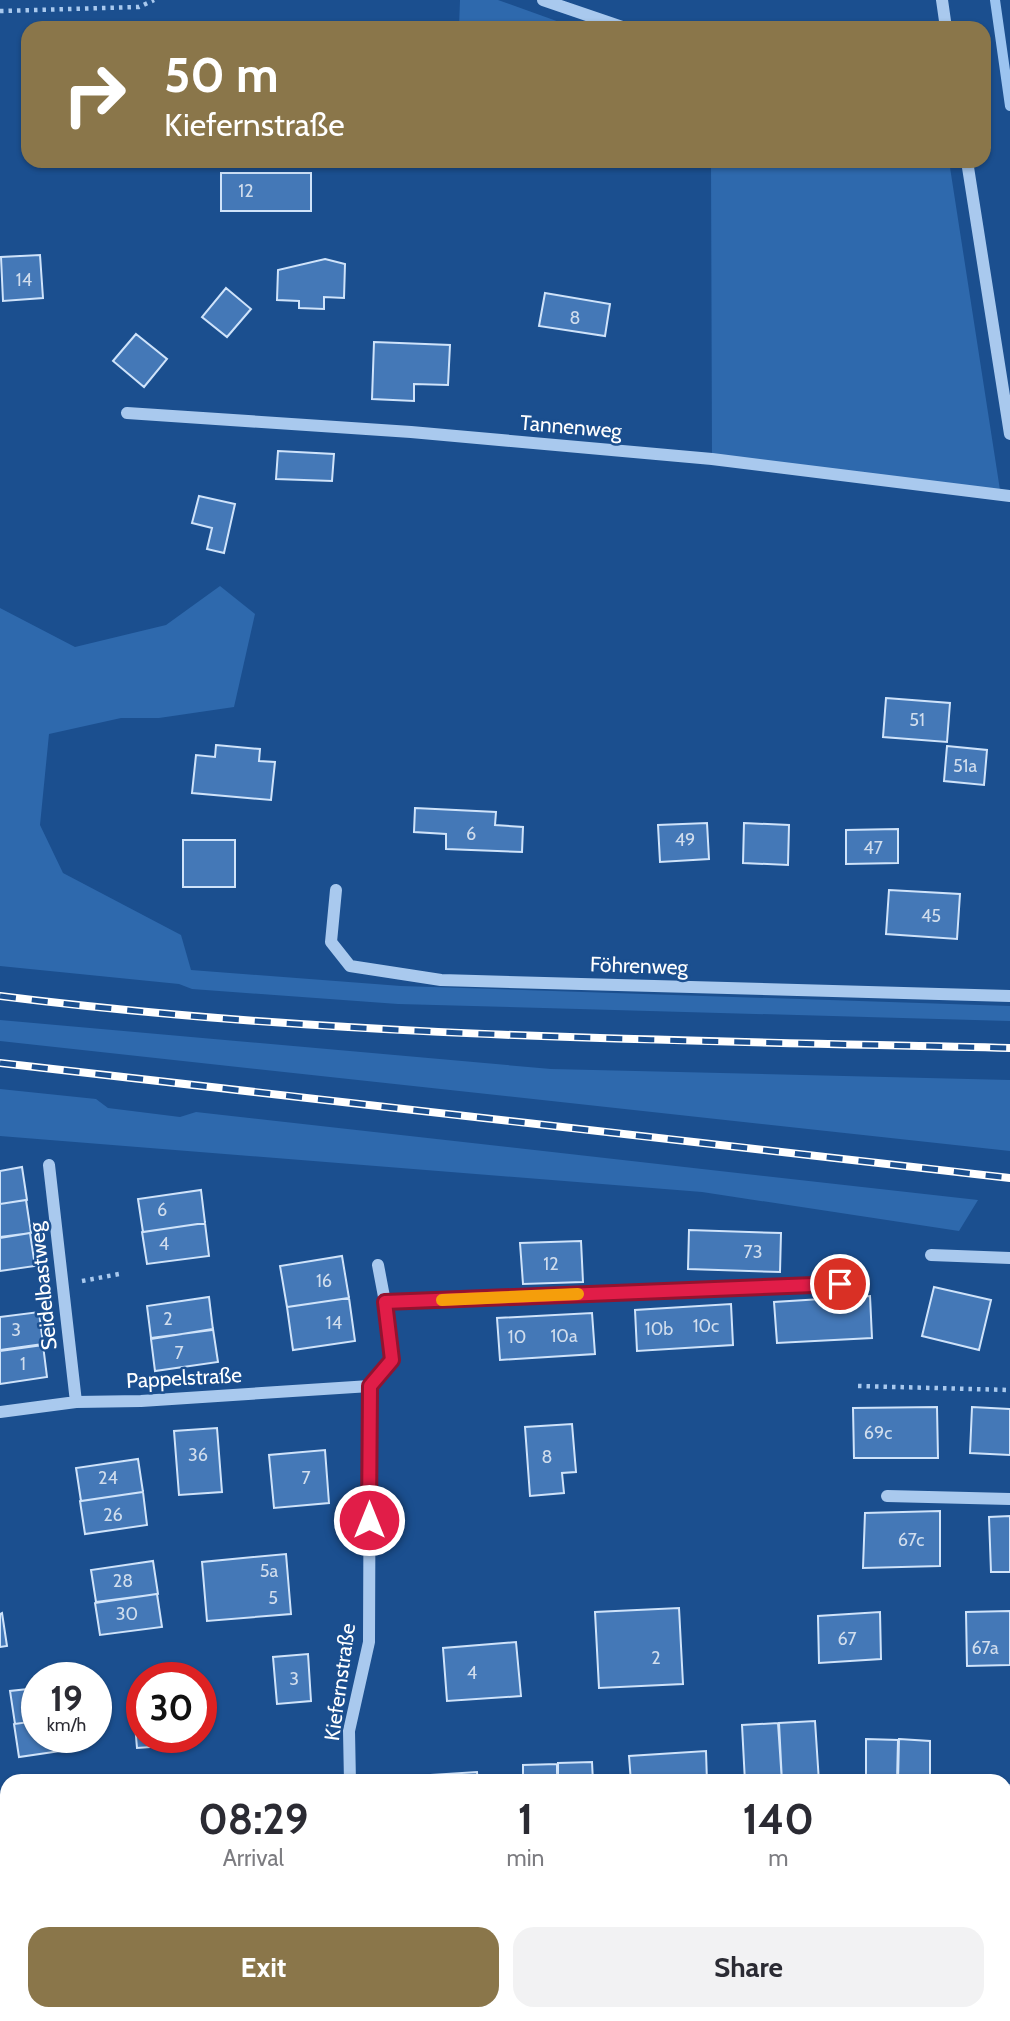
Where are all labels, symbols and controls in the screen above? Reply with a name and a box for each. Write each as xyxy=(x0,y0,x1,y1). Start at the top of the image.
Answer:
text: 50 m xyxy=(164,45,279,104)
icon: right xyxy=(49,49,140,140)
text: Kiefernstraße xyxy=(164,105,345,144)
house number: 12 xyxy=(238,180,254,202)
house number: 14 xyxy=(16,269,32,291)
house number: 8 xyxy=(570,307,580,329)
street label: Tannenweg xyxy=(519,410,624,443)
house number: 51 xyxy=(909,709,925,731)
house number: 51a xyxy=(953,755,977,777)
house number: 6 xyxy=(466,823,476,845)
house number: 49 xyxy=(675,829,695,851)
house number: 47 xyxy=(863,837,883,859)
house number: 45 xyxy=(921,905,941,927)
street label: Föhrenweg xyxy=(590,951,689,980)
house number: 6 xyxy=(157,1199,167,1221)
street label: Seidelbastweg xyxy=(23,1220,62,1351)
house number: 4 xyxy=(159,1233,169,1255)
house number: 73 xyxy=(744,1241,762,1263)
house number: 12 xyxy=(543,1253,559,1275)
pin xyxy=(810,1254,870,1314)
icon: arrive xyxy=(821,1265,859,1303)
house number: 16 xyxy=(316,1270,332,1292)
house number: 2 xyxy=(163,1308,173,1330)
house number: 14 xyxy=(326,1312,342,1334)
house number: 10c xyxy=(693,1315,719,1337)
house number: 10b xyxy=(645,1318,673,1340)
house number: 3 xyxy=(11,1319,21,1341)
house number: 10a xyxy=(550,1325,578,1347)
house number: 10 xyxy=(508,1326,526,1348)
house number: 7 xyxy=(174,1342,184,1364)
house number: 1 xyxy=(20,1353,26,1375)
street label: Pappelstraße xyxy=(125,1362,243,1393)
house number: 69c xyxy=(864,1422,892,1444)
house number: 36 xyxy=(188,1444,208,1466)
house number: 8 xyxy=(542,1446,552,1468)
house number: 24 xyxy=(98,1467,118,1489)
house number: 7 xyxy=(301,1467,311,1489)
position arrow xyxy=(332,1483,406,1557)
house number: 26 xyxy=(103,1504,123,1526)
house number: 67c xyxy=(898,1529,924,1551)
house number: 5a xyxy=(260,1560,279,1582)
house number: 28 xyxy=(113,1570,133,1592)
house number: 5 xyxy=(268,1587,278,1609)
house number: 30 xyxy=(116,1603,138,1625)
street label: Kiefernstraße xyxy=(319,1621,360,1742)
house number: 67 xyxy=(837,1628,857,1650)
house number: 67a xyxy=(971,1637,999,1659)
house number: 2 xyxy=(651,1647,661,1669)
speed limit sign: 30 xyxy=(126,1662,217,1753)
house number: 4 xyxy=(467,1662,477,1684)
house number: 3 xyxy=(289,1668,299,1690)
text: 19 xyxy=(50,1677,83,1720)
text: km/h xyxy=(47,1714,86,1736)
text: 08:29 xyxy=(198,1793,308,1845)
text: 1 xyxy=(518,1793,533,1845)
text: 140 xyxy=(743,1793,814,1845)
text: Arrival xyxy=(223,1844,284,1872)
text: min xyxy=(507,1844,544,1872)
text: m xyxy=(768,1844,788,1872)
button: Exit xyxy=(28,1927,499,2007)
button: Share xyxy=(513,1927,984,2007)

